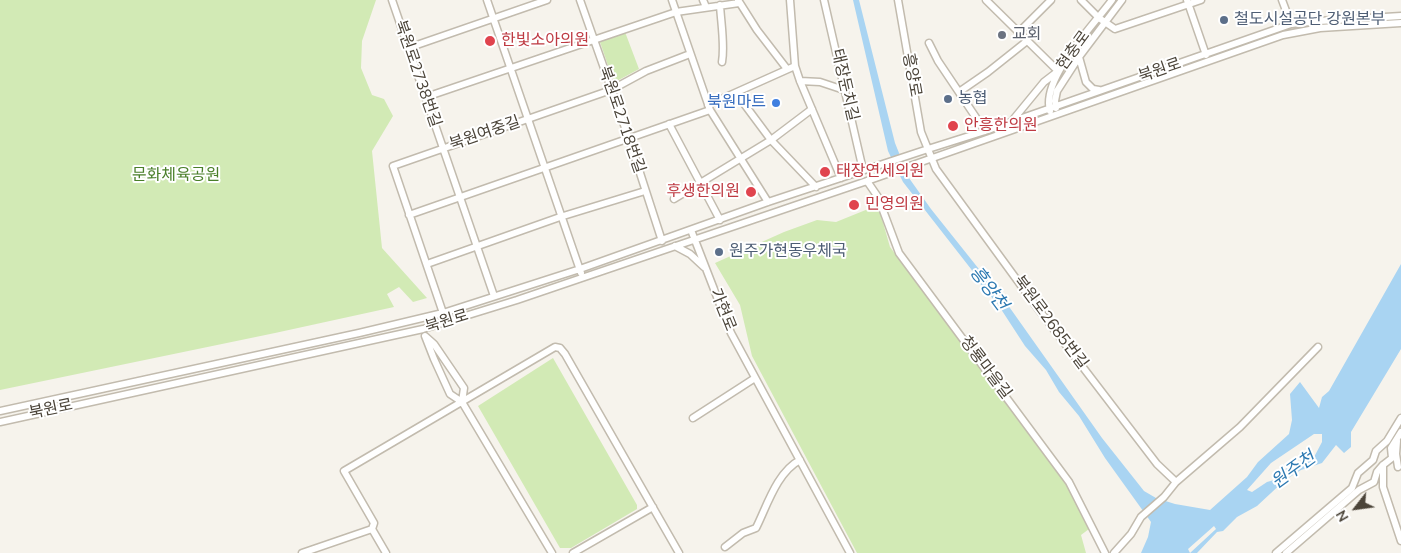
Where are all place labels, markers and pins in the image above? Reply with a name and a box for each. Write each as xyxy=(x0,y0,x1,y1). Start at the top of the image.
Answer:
place label: 철도시설공단 강원본부 xyxy=(1234,10,1385,30)
marker: 철도시설공단 강원본부 xyxy=(1218,14,1230,26)
place label: 교회 xyxy=(1012,25,1041,45)
marker: 교회 xyxy=(996,29,1008,41)
place label: 한빛소아의원 xyxy=(501,31,589,51)
marker: 한빛소아의원 xyxy=(483,34,497,48)
place label: 농협 xyxy=(958,89,987,109)
place label: 북원마트 xyxy=(707,93,766,113)
marker: 농협 xyxy=(942,93,954,105)
marker: 북원마트 xyxy=(770,97,782,109)
place label: 안흥한의원 xyxy=(964,116,1038,136)
marker: 안흥한의원 xyxy=(946,119,960,133)
place label: 태장연세의원 xyxy=(836,162,924,182)
marker: 태장연세의원 xyxy=(818,165,832,179)
place label: 후생한의원 xyxy=(666,182,740,202)
marker: 후생한의원 xyxy=(744,185,758,199)
place label: 민영의원 xyxy=(865,195,924,215)
marker: 민영의원 xyxy=(847,198,861,212)
place label: 원주가현동우체국 xyxy=(729,242,847,262)
marker: 원주가현동우체국 xyxy=(713,246,725,258)

